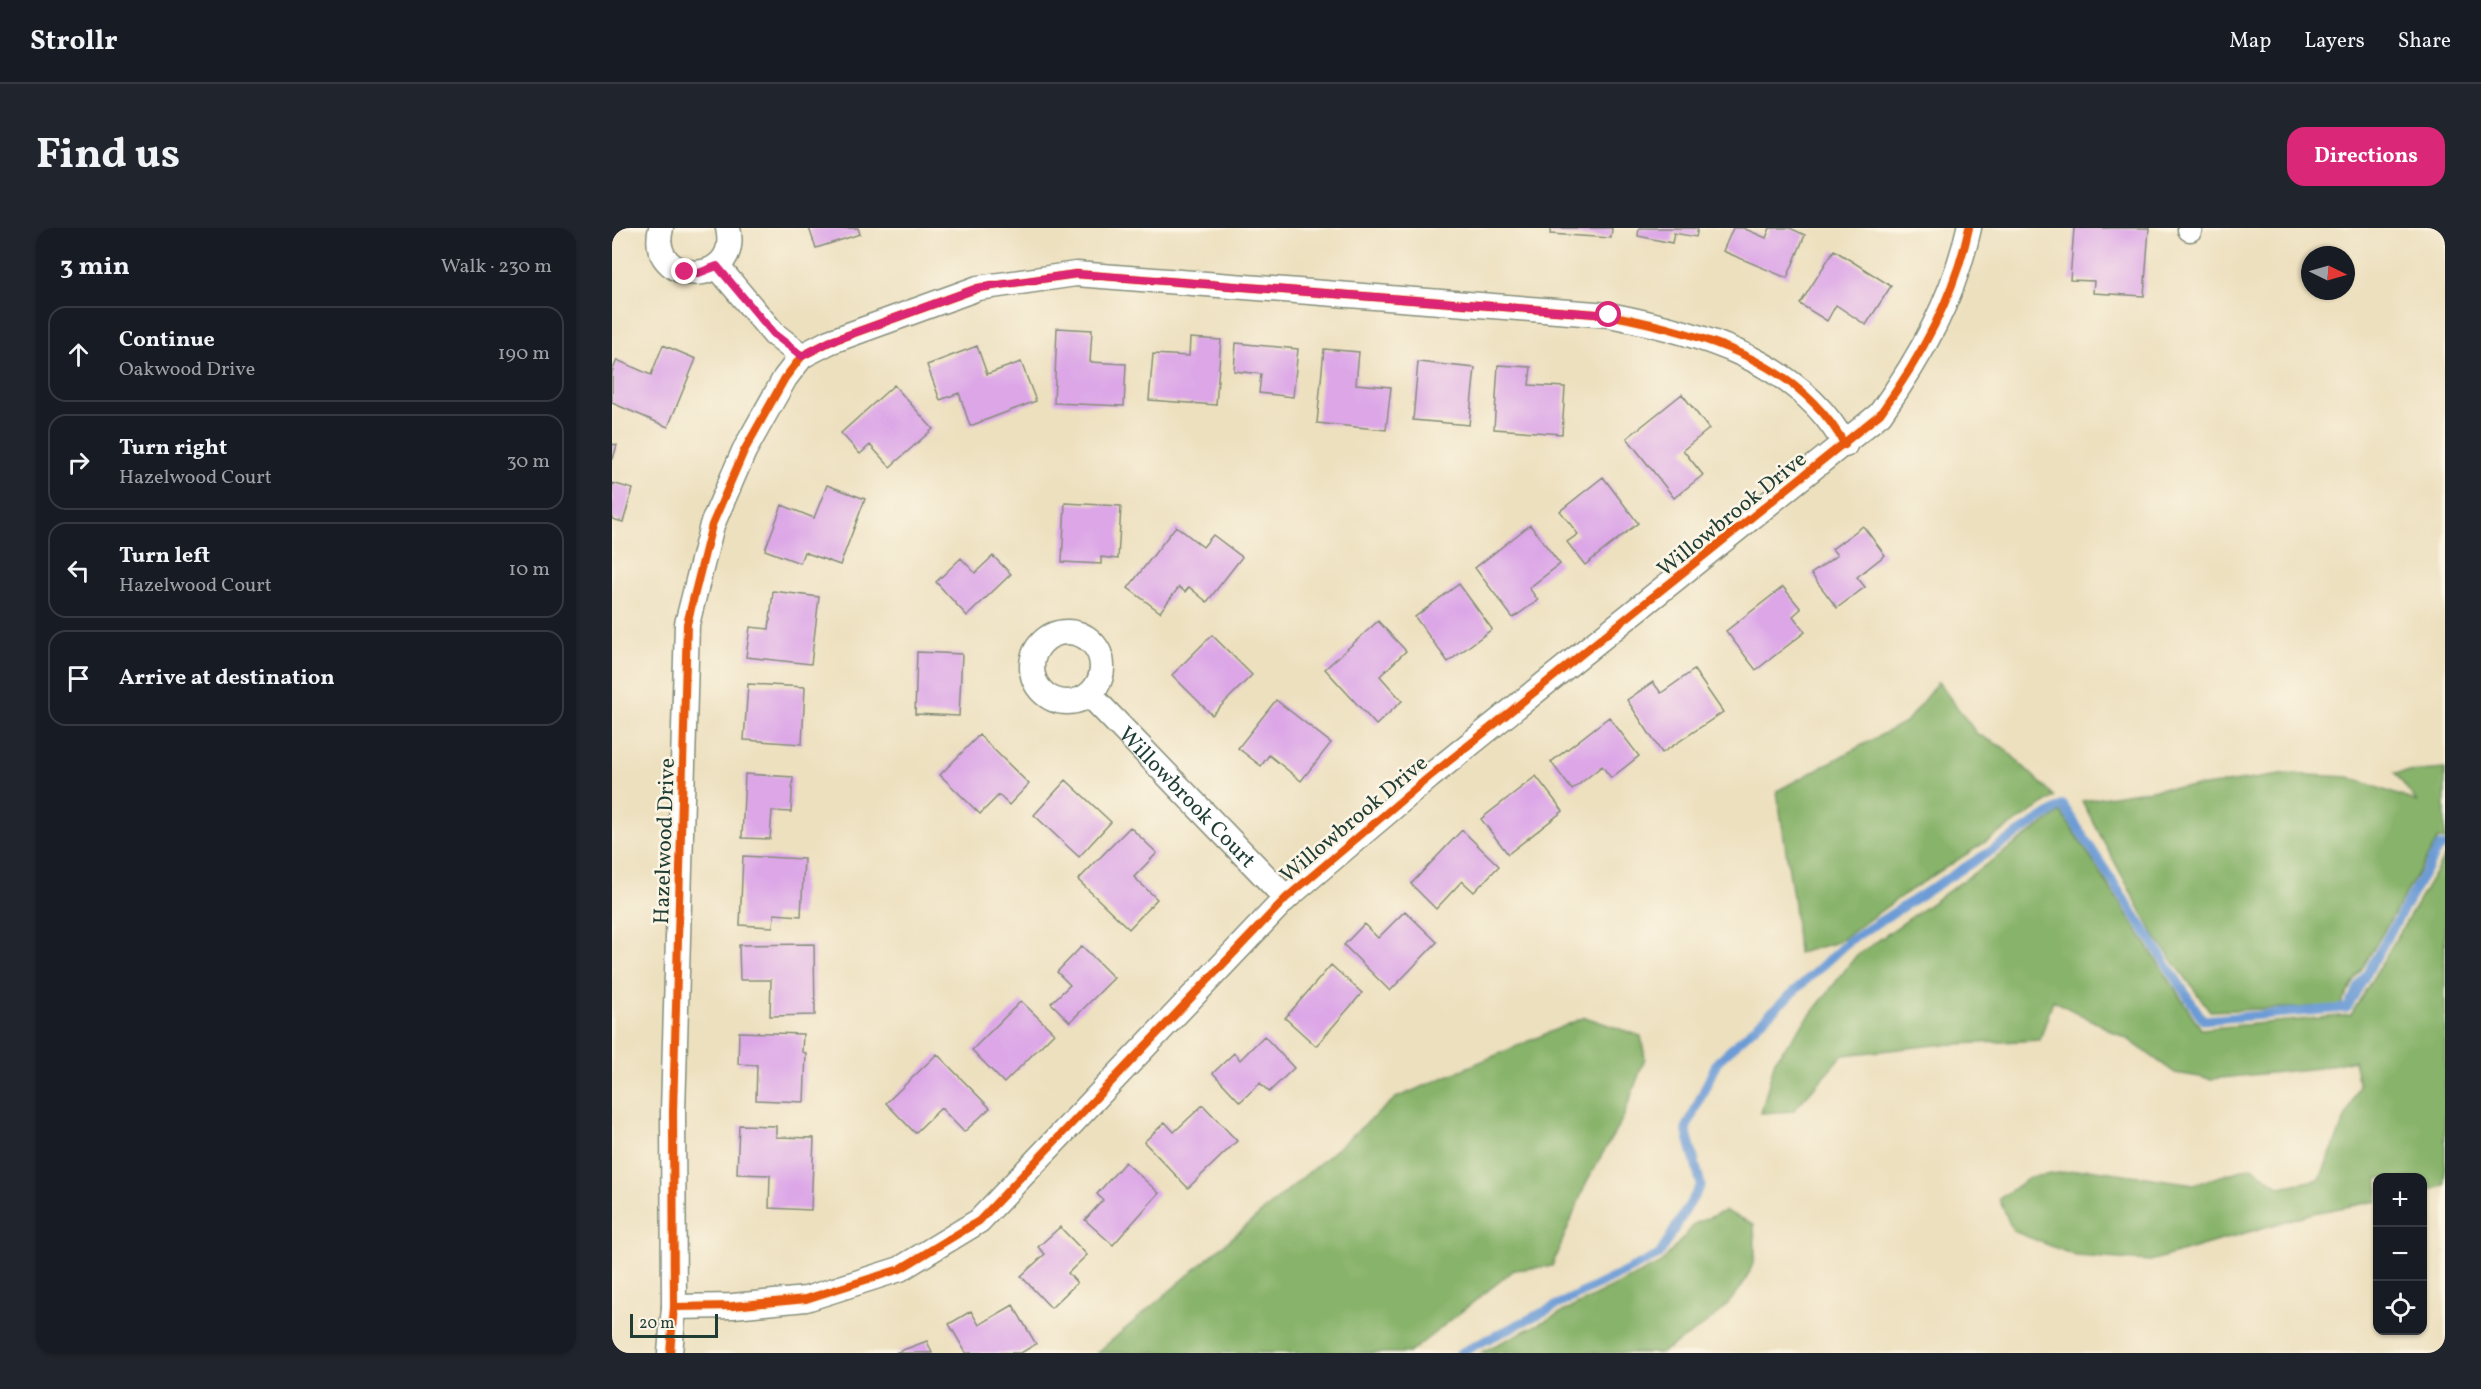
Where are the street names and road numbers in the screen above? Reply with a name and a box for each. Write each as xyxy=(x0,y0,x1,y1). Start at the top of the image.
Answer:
street label: Willowbrook Drive xyxy=(1651,445,1814,585)
street label: Willowbrook Court xyxy=(1110,720,1262,876)
street label: Willowbrook Drive xyxy=(1274,749,1435,891)
street label: Hazelwood Drive xyxy=(647,757,684,925)

